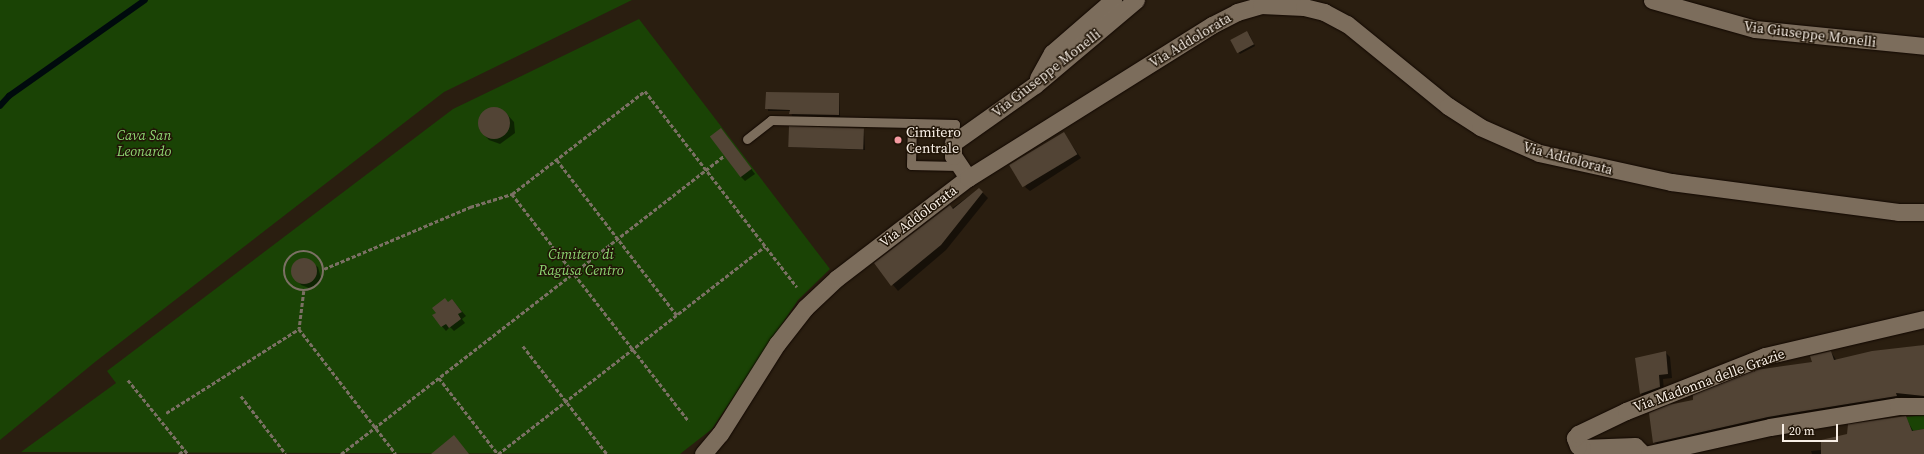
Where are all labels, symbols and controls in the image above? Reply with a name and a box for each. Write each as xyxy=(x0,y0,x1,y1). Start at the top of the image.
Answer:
street label: Via Addolorata xyxy=(1146,9,1234,71)
street label: Via Giuseppe Monelli xyxy=(1743,18,1877,50)
street label: Via Giuseppe Monelli xyxy=(988,25,1104,121)
place label: Cimitero Centrale xyxy=(906,124,961,156)
park label: Cava San Leonardo xyxy=(117,127,171,160)
marker: Cimitero Centrale xyxy=(893,135,903,145)
street label: Via Addolorata xyxy=(1521,138,1615,178)
street label: Via Addolorata xyxy=(876,181,960,251)
park label: Cimitero di Ragusa Centro xyxy=(538,246,624,278)
street label: Via Madonna delle Grazie xyxy=(1631,345,1787,415)
scale bar xyxy=(1784,416,1840,442)
text: 20 m xyxy=(1789,423,1815,439)

